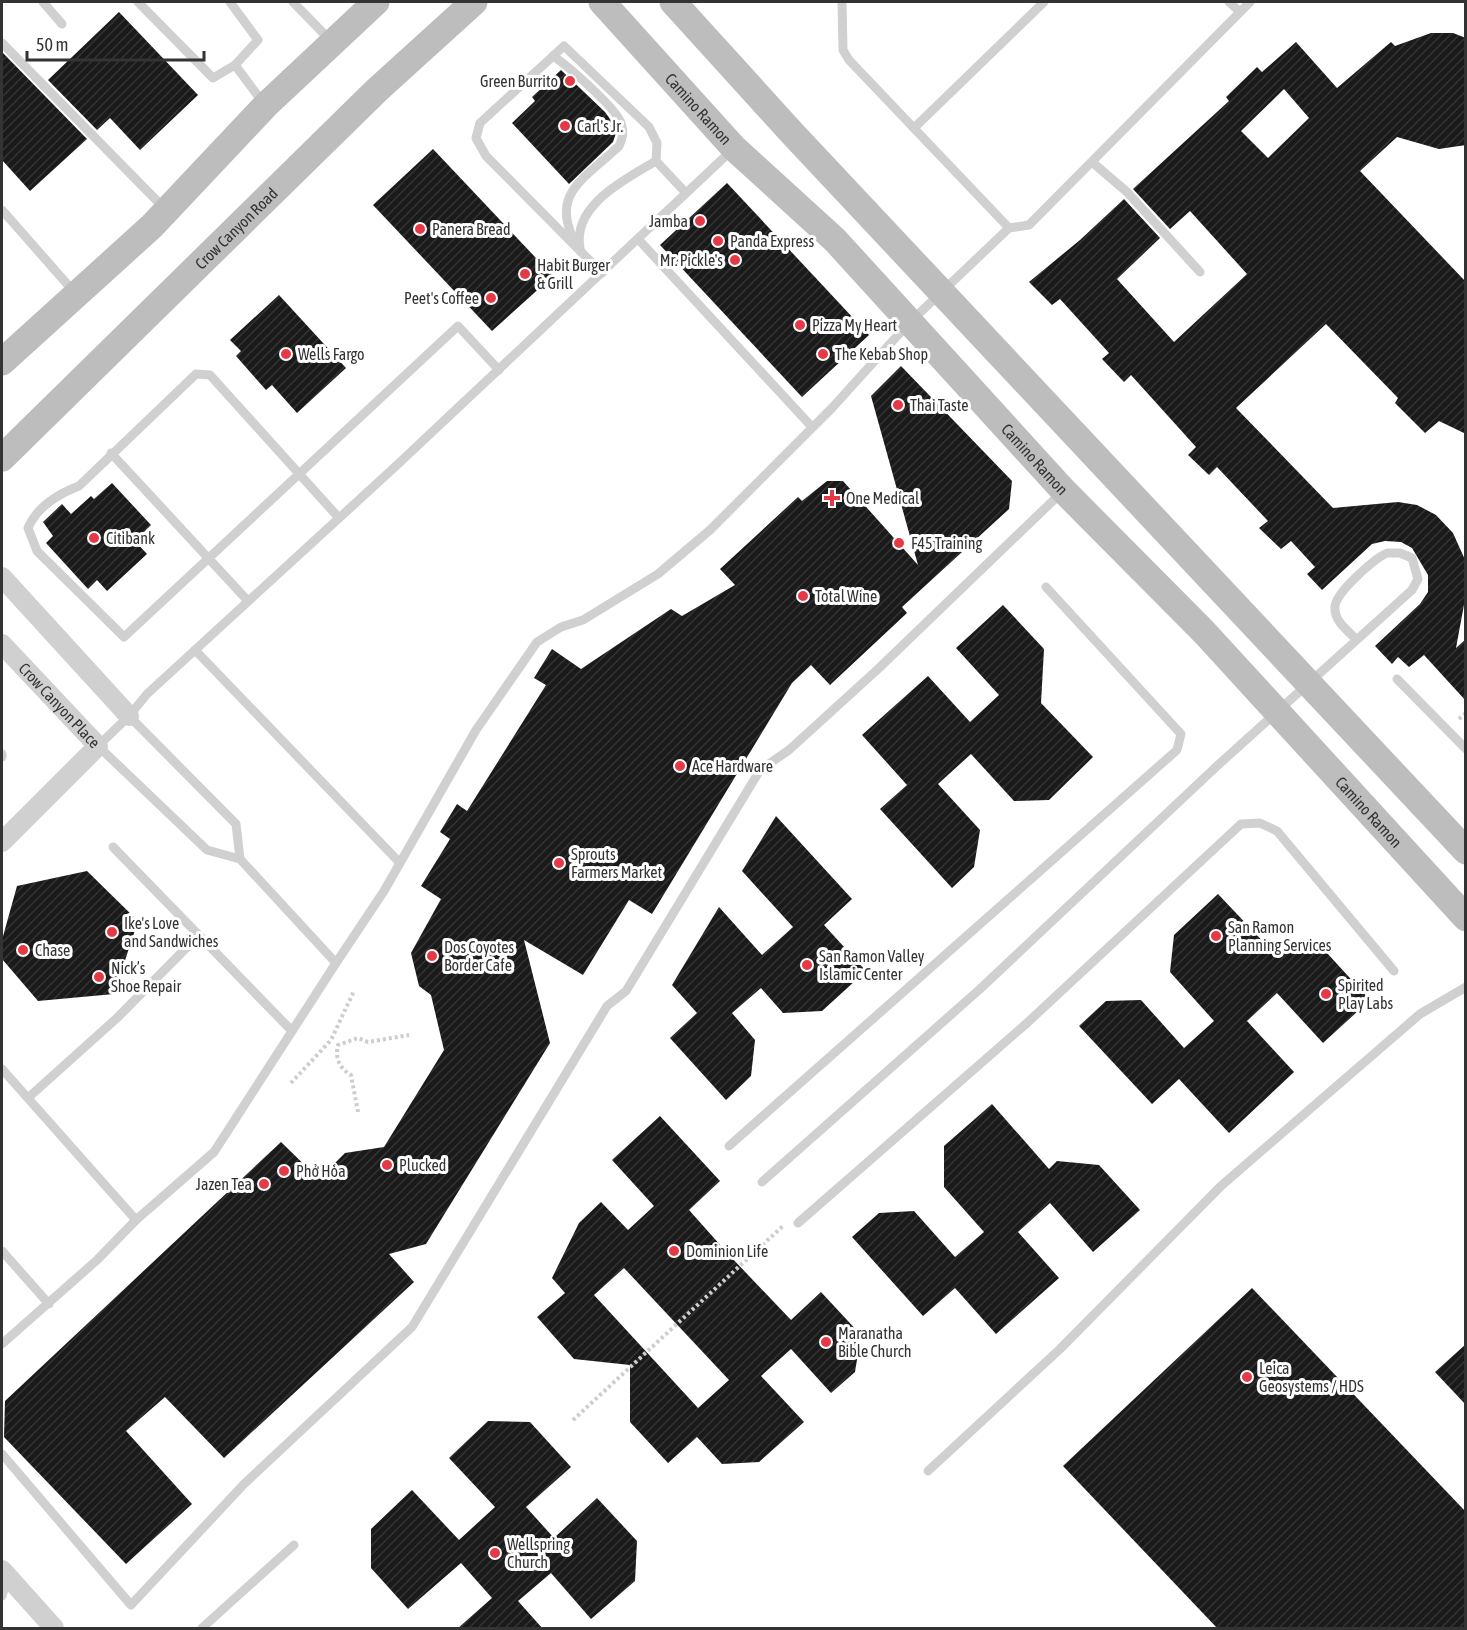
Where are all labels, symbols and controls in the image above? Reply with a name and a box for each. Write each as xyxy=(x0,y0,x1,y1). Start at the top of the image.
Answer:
scale bar xyxy=(27,24,204,62)
text: 50 m xyxy=(36,34,68,55)
street label: Camino Ramon xyxy=(662,70,735,148)
place label: Green Burrito xyxy=(480,72,558,90)
marker: Green Burrito xyxy=(563,74,577,88)
place label: Carl's Jr. xyxy=(577,117,623,135)
marker: Carl's Jr. xyxy=(558,119,572,133)
street label: Crow Canyon Road xyxy=(191,184,281,273)
place label: Jamba xyxy=(649,212,688,230)
marker: Jamba xyxy=(693,214,707,228)
place label: Panera Bread xyxy=(432,220,511,238)
marker: Panera Bread xyxy=(413,222,427,236)
place label: Panda Express xyxy=(730,232,814,251)
marker: Panda Express xyxy=(711,234,725,248)
place label: Mr. Pickle's xyxy=(660,251,723,269)
marker: Mr. Pickle's xyxy=(728,253,742,267)
place label: Habit Burger & Grill xyxy=(537,256,610,292)
marker: Habit Burger & Grill xyxy=(518,267,532,281)
place label: Peet's Coffee xyxy=(404,289,479,307)
marker: Peet's Coffee xyxy=(484,291,498,305)
place label: Pizza My Heart xyxy=(812,316,897,335)
marker: Pizza My Heart xyxy=(793,318,807,332)
place label: Wells Fargo xyxy=(298,345,365,364)
place label: The Kebab Shop xyxy=(835,345,928,364)
marker: Wells Fargo xyxy=(279,347,293,361)
marker: The Kebab Shop xyxy=(816,347,830,361)
place label: Thai Taste xyxy=(910,396,968,414)
marker: Thai Taste xyxy=(891,398,905,412)
street label: Camino Ramon xyxy=(998,420,1072,498)
marker: One Medical xyxy=(823,489,841,507)
place label: One Medical xyxy=(846,489,920,507)
place label: Citibank xyxy=(106,529,155,547)
marker: Citibank xyxy=(87,531,101,545)
place label: F45 Training xyxy=(911,534,982,553)
marker: F45 Training xyxy=(892,536,906,550)
place label: Total Wine xyxy=(815,587,877,605)
marker: Total Wine xyxy=(796,589,810,603)
street label: Crow Canyon Place xyxy=(15,659,104,751)
place label: Ace Hardware xyxy=(692,757,773,775)
marker: Ace Hardware xyxy=(673,759,687,773)
street label: Camino Ramon xyxy=(1332,773,1406,851)
place label: Sprouts Farmers Market xyxy=(571,845,662,881)
marker: Sprouts Farmers Market xyxy=(552,856,566,870)
place label: Ike's Love and Sandwiches xyxy=(124,914,219,950)
place label: San Ramon Planning Services xyxy=(1228,918,1332,955)
marker: Ike's Love and Sandwiches xyxy=(105,925,119,939)
marker: San Ramon Planning Services xyxy=(1209,929,1223,943)
place label: Dos Coyotes Border Cafe xyxy=(444,938,515,974)
place label: Chase xyxy=(35,941,70,959)
marker: Chase xyxy=(16,943,30,957)
place label: San Ramon Valley Islamic Center xyxy=(819,947,925,983)
marker: Dos Coyotes Border Cafe xyxy=(425,949,439,963)
marker: San Ramon Valley Islamic Center xyxy=(800,958,814,972)
place label: Nick’s Shoe Repair xyxy=(111,959,181,996)
marker: Nick’s Shoe Repair xyxy=(92,970,106,984)
place label: Spirited Play Labs xyxy=(1338,976,1394,1013)
marker: Spirited Play Labs xyxy=(1319,987,1333,1001)
place label: Plucked xyxy=(399,1156,446,1174)
marker: Plucked xyxy=(380,1158,394,1172)
place label: Phở Hòa xyxy=(296,1162,346,1180)
marker: Phở Hòa xyxy=(277,1164,291,1178)
place label: Jazen Tea xyxy=(196,1175,252,1193)
marker: Jazen Tea xyxy=(257,1177,271,1191)
place label: Dominion Life xyxy=(686,1242,768,1260)
marker: Dominion Life xyxy=(667,1244,681,1258)
place label: Maranatha Bible Church xyxy=(838,1324,911,1360)
marker: Maranatha Bible Church xyxy=(819,1335,833,1349)
place label: Leica Geosystems / HDS xyxy=(1259,1359,1364,1396)
marker: Leica Geosystems / HDS xyxy=(1240,1370,1254,1384)
place label: Wellspring Church xyxy=(507,1535,570,1571)
marker: Wellspring Church xyxy=(488,1546,502,1560)

